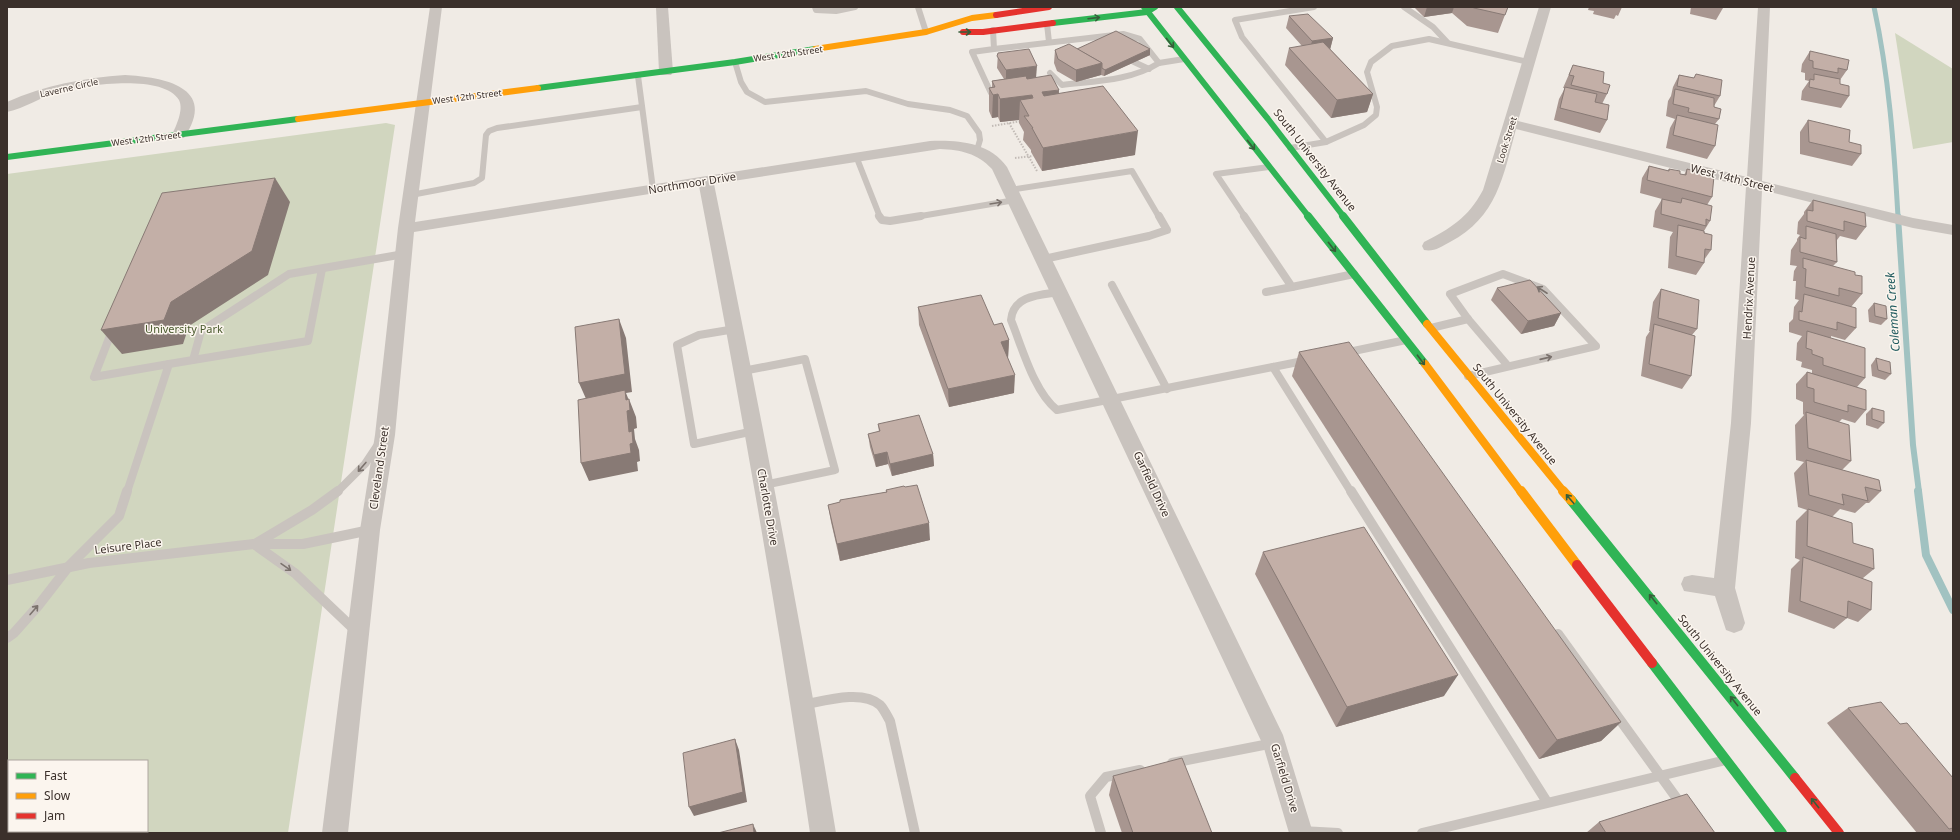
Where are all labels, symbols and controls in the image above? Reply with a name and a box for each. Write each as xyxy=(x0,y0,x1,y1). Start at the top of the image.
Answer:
one-way arrow xyxy=(1087,14,1100,22)
one-way arrow xyxy=(958,28,971,36)
one-way arrow xyxy=(1166,37,1175,48)
street label: West 12th Street xyxy=(752,42,824,65)
street label: Laverne Circle xyxy=(38,75,99,101)
street label: West 12th Street xyxy=(432,86,503,107)
street label: South University Avenue xyxy=(1271,105,1360,214)
street label: Look Street xyxy=(1493,114,1520,165)
street label: West 12th Street xyxy=(111,128,182,149)
one-way arrow xyxy=(1247,139,1255,150)
street label: West 14th Street xyxy=(1689,160,1775,195)
street label: Northmoor Drive xyxy=(647,168,737,197)
one-way arrow xyxy=(989,199,1002,207)
one-way arrow xyxy=(1327,241,1336,252)
street label: Hendrix Avenue xyxy=(1739,256,1758,340)
water label: Coleman Creek xyxy=(1881,271,1904,352)
one-way arrow xyxy=(1537,286,1548,294)
park label: University Park xyxy=(145,321,223,336)
one-way arrow xyxy=(1539,353,1552,361)
one-way arrow xyxy=(1416,354,1425,365)
street label: South University Avenue xyxy=(1470,360,1561,467)
street label: Cleveland Street xyxy=(365,425,392,510)
street label: Garfield Drive xyxy=(1131,448,1174,519)
one-way arrow xyxy=(358,461,367,472)
street label: Charlotte Drive xyxy=(754,467,783,547)
one-way arrow xyxy=(1565,494,1574,504)
street label: Leisure Place xyxy=(94,534,162,557)
one-way arrow xyxy=(280,563,291,571)
one-way arrow xyxy=(1648,594,1657,605)
one-way arrow xyxy=(30,605,39,615)
street label: South University Avenue xyxy=(1675,611,1766,718)
one-way arrow xyxy=(1729,695,1738,706)
street label: Garfield Drive xyxy=(1268,742,1303,814)
legend xyxy=(8,760,148,832)
text: Fast xyxy=(44,767,68,784)
text: Slow xyxy=(44,787,71,804)
one-way arrow xyxy=(1810,797,1819,808)
text: Jam xyxy=(43,807,65,824)

